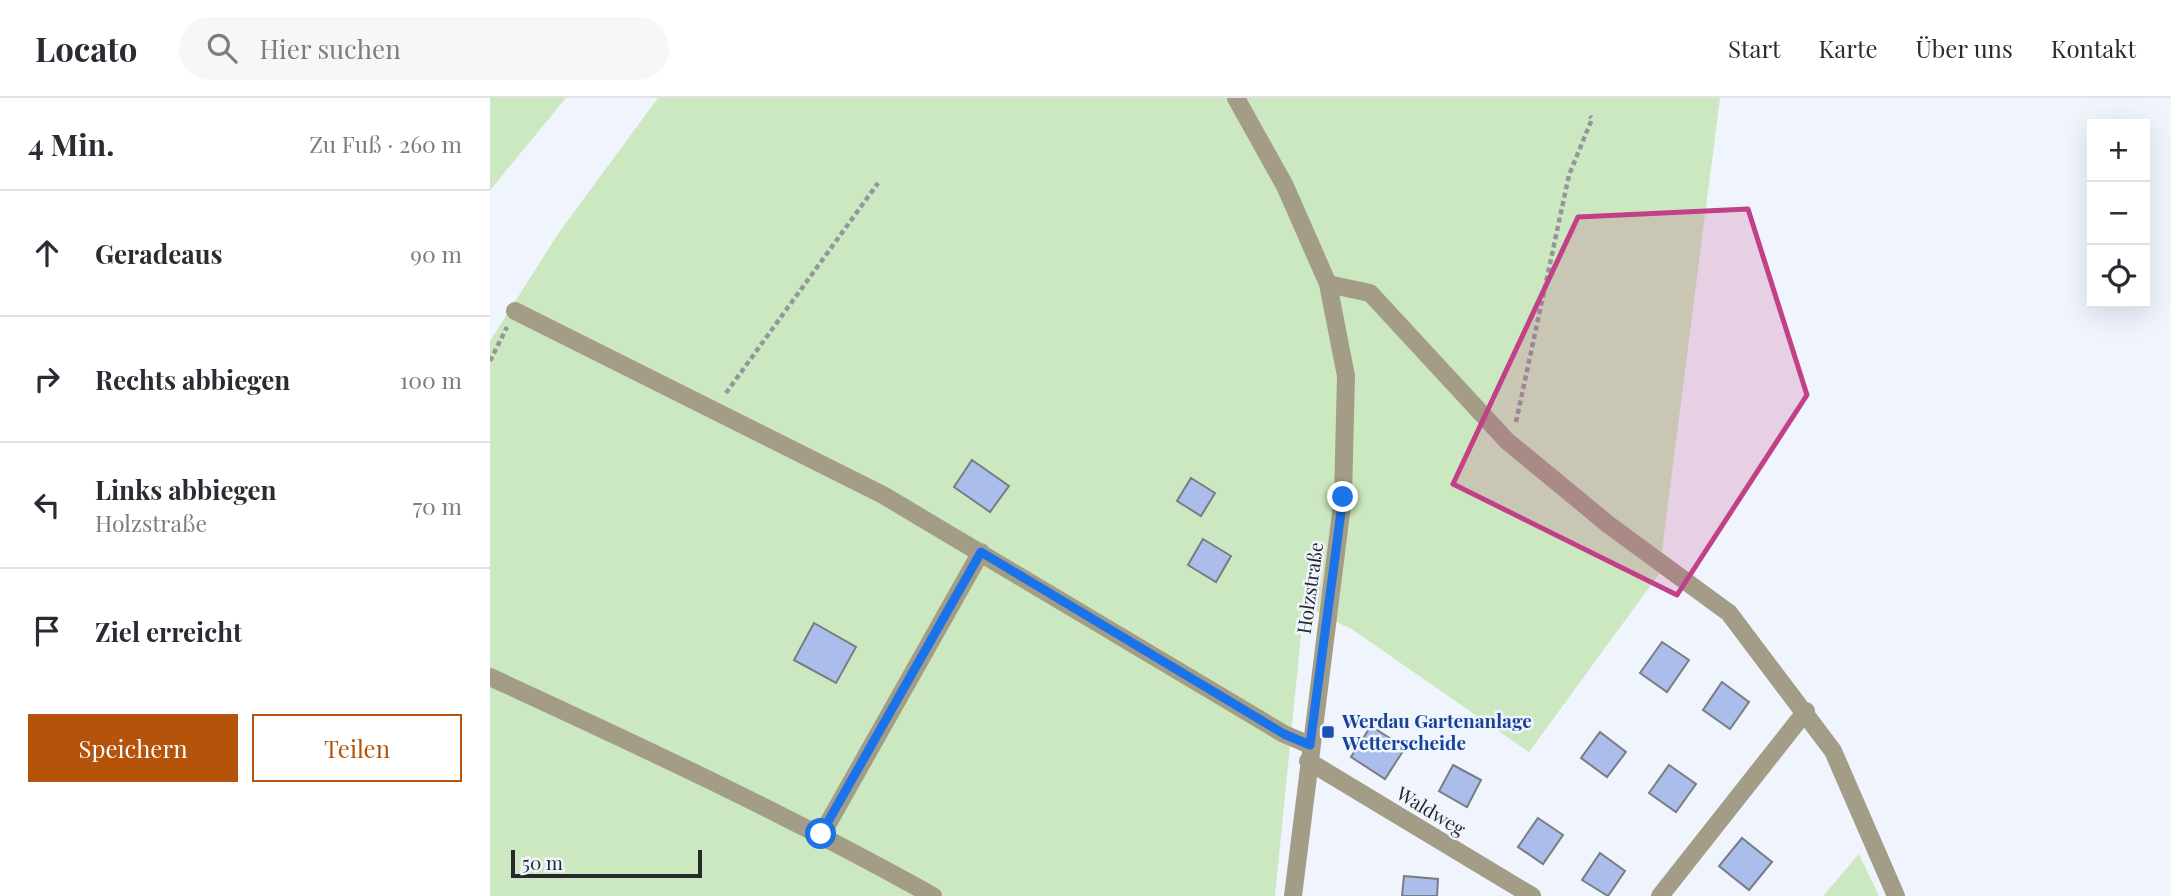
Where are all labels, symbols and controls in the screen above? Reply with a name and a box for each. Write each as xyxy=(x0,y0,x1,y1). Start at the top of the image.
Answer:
search box xyxy=(179,17,669,80)
text: Locato xyxy=(35,26,137,70)
icon: search xyxy=(203,29,241,67)
text: Hier suchen xyxy=(259,31,401,66)
text: Start xyxy=(1728,32,1781,64)
text: Karte xyxy=(1819,32,1878,64)
text: Über uns xyxy=(1916,32,2013,64)
text: Kontakt xyxy=(2051,32,2136,64)
map controls xyxy=(2087,119,2150,308)
button: + xyxy=(2087,119,2150,182)
text: 4 Min. xyxy=(28,124,114,164)
text: Zu Fuß · 260 m xyxy=(309,128,462,159)
button: − xyxy=(2087,182,2150,245)
icon: ahead xyxy=(28,234,66,272)
text: Geradeaus xyxy=(95,236,223,271)
text: 90 m xyxy=(410,238,462,269)
button: locate xyxy=(2087,245,2150,308)
icon: right xyxy=(28,360,66,398)
text: Rechts abbiegen xyxy=(95,362,290,397)
text: 100 m xyxy=(400,364,462,395)
text: Links abbiegen xyxy=(95,472,276,507)
route end xyxy=(1327,481,1358,512)
icon: left xyxy=(28,486,66,524)
text: 70 m xyxy=(413,490,462,521)
text: Holzstraße xyxy=(95,507,207,538)
street label: Holzstraße xyxy=(1290,540,1328,636)
icon: arrive xyxy=(28,612,66,650)
text: Ziel erreicht xyxy=(95,614,242,649)
place label: Werdau Gartenanlage Wetterscheide xyxy=(1341,707,1532,755)
button: Speichern xyxy=(28,714,238,782)
button: Teilen xyxy=(252,714,462,782)
marker: Werdau Gartenanlage Wetterscheide xyxy=(1320,724,1336,740)
street label: Waldweg xyxy=(1391,779,1471,841)
route start xyxy=(805,818,836,849)
scale bar xyxy=(511,847,702,879)
text: 50 m xyxy=(522,849,563,875)

